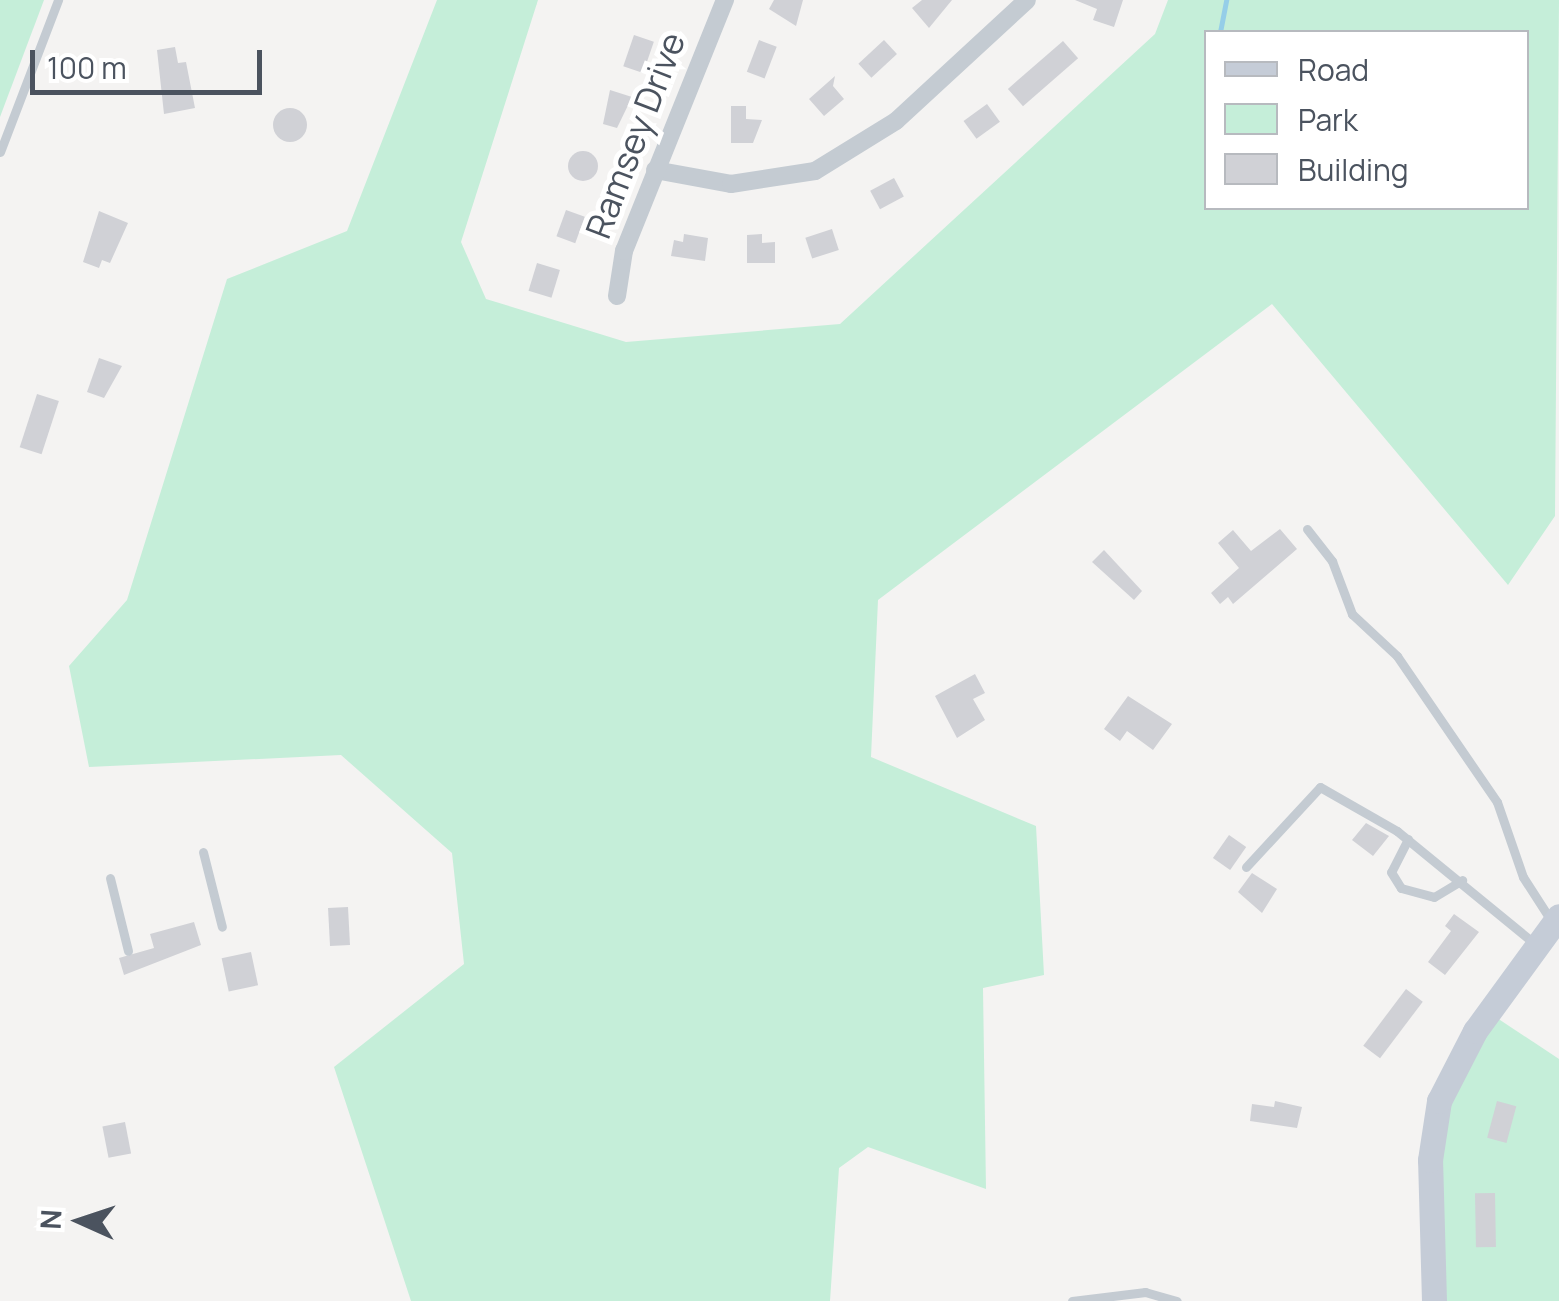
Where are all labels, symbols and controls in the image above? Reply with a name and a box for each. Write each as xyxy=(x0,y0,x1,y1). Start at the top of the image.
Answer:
street label: Ramsey Drive xyxy=(577,26,693,244)
scale bar xyxy=(35,30,268,92)
legend xyxy=(1204,30,1529,210)
text: 100 m xyxy=(47,47,127,88)
text: Road xyxy=(1298,49,1369,90)
text: Park xyxy=(1298,99,1358,140)
text: Building xyxy=(1298,149,1409,190)
north arrow xyxy=(30,1171,130,1271)
text: N xyxy=(31,1208,70,1230)

